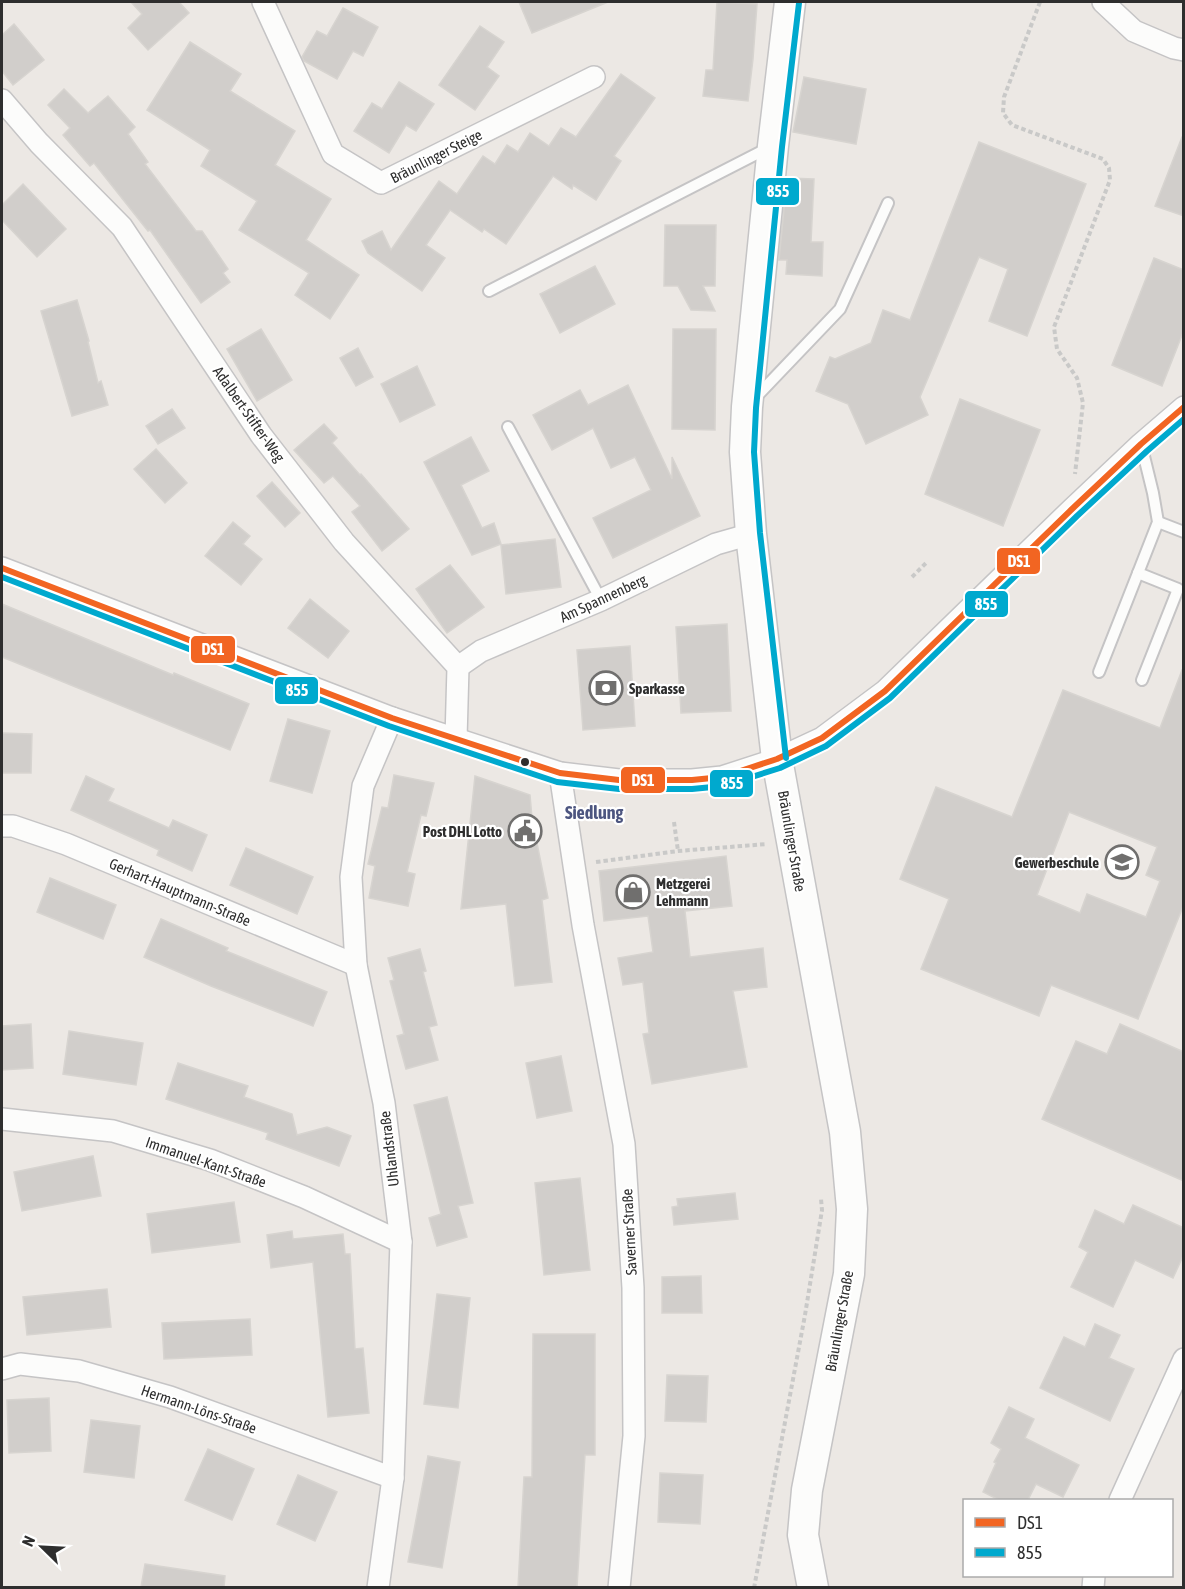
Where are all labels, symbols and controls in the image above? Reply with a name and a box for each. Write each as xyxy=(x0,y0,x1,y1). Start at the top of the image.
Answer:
street label: Bräunlinger Steige xyxy=(387,126,485,186)
line badge: 855 xyxy=(755,177,800,206)
text: 855 xyxy=(767,182,790,200)
street label: Adalbert-Stifter-Weg xyxy=(210,363,289,465)
line badge: DS1 xyxy=(996,547,1041,575)
text: DS1 xyxy=(1007,552,1031,570)
street label: Am Spannenberg xyxy=(557,570,649,625)
line badge: 855 xyxy=(964,590,1009,618)
text: 855 xyxy=(975,595,998,613)
line badge: DS1 xyxy=(190,635,236,664)
text: DS1 xyxy=(201,640,225,658)
bank icon: Sparkasse xyxy=(588,670,624,706)
line badge: 855 xyxy=(274,676,319,705)
place label: Sparkasse xyxy=(629,680,685,697)
text: 855 xyxy=(286,681,309,699)
unlabelled marker xyxy=(519,756,531,768)
line badge: DS1 xyxy=(620,766,666,794)
line badge: 855 xyxy=(709,769,754,798)
text: DS1 xyxy=(631,771,655,789)
text: 855 xyxy=(721,774,744,792)
street label: Bräunlinger Straße xyxy=(775,789,809,893)
district label: Siedlung xyxy=(565,802,623,823)
public building icon: Post DHL Lotto xyxy=(507,813,543,849)
place label: Post DHL Lotto xyxy=(423,823,502,840)
school or university icon: Gewerbeschule xyxy=(1104,844,1140,880)
place label: Gewerbeschule xyxy=(1014,854,1099,871)
street label: Gerhart-Hauptmann-Straße xyxy=(107,855,253,930)
shop icon: Metzgerei Lehmann xyxy=(615,874,651,910)
place label: Metzgerei Lehmann xyxy=(656,875,710,909)
street label: Uhlandstraße xyxy=(376,1110,402,1188)
street label: Immanuel-Kant-Straße xyxy=(143,1133,269,1191)
street label: Saverner Straße xyxy=(618,1188,640,1276)
street label: Bräunlinger Straße xyxy=(822,1269,856,1373)
street label: Hermann-Löns-Straße xyxy=(139,1381,259,1437)
legend xyxy=(963,1499,1173,1577)
text: DS1 xyxy=(1017,1512,1043,1533)
north arrow xyxy=(12,1517,72,1577)
text: N xyxy=(18,1533,38,1549)
text: 855 xyxy=(1017,1542,1042,1563)

